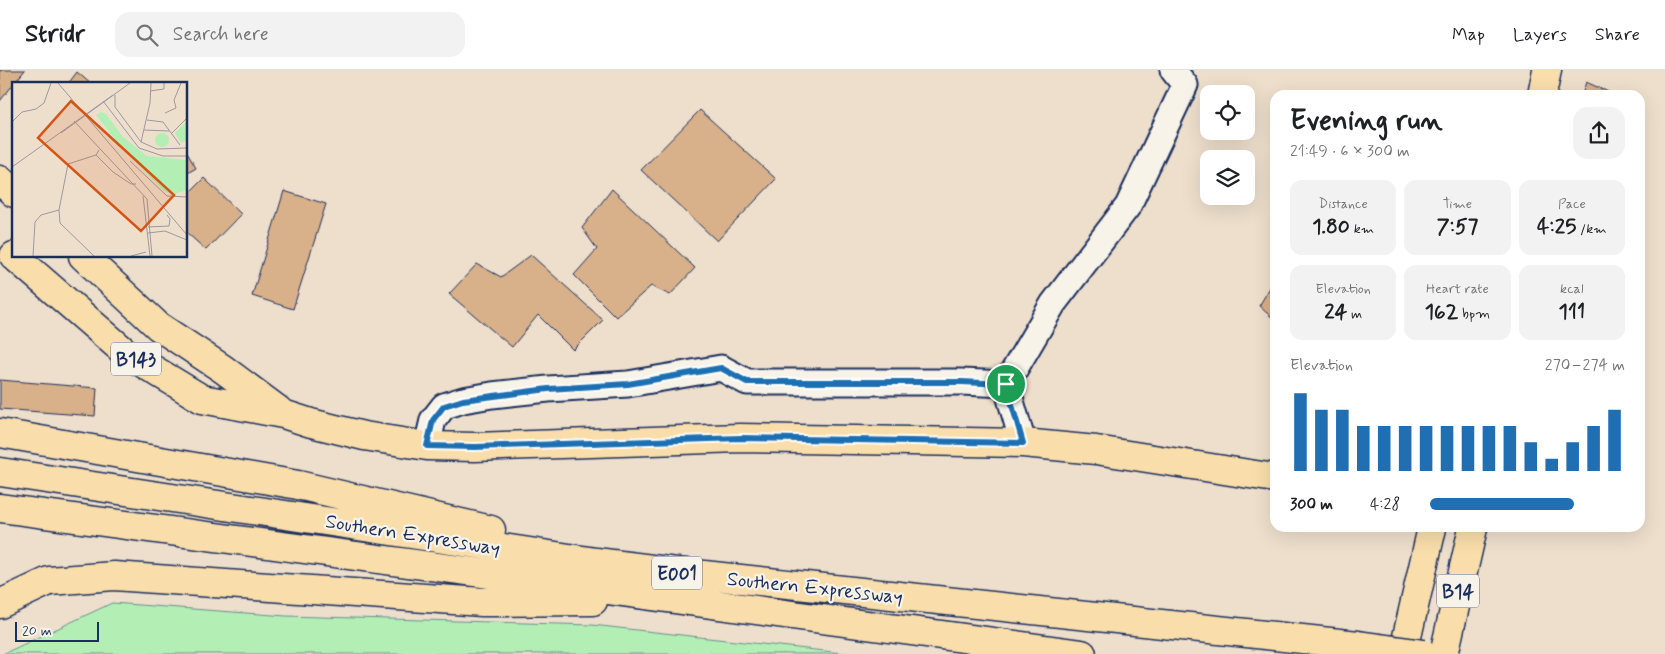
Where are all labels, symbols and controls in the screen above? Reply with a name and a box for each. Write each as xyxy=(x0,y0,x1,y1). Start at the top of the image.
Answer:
search box xyxy=(115,12,465,57)
text: Stridr xyxy=(25,19,85,50)
icon: search xyxy=(133,21,161,49)
text: Search here xyxy=(173,22,269,47)
text: Map xyxy=(1452,23,1485,47)
text: Layers xyxy=(1513,23,1567,47)
text: Share xyxy=(1595,23,1640,47)
inset map xyxy=(12,82,188,258)
map controls xyxy=(1200,85,1255,205)
button: locate xyxy=(1200,85,1255,140)
text: Evening run xyxy=(1290,103,1443,140)
button: share xyxy=(1573,107,1625,159)
text: 21:49 · 6 × 300 m xyxy=(1290,141,1410,162)
button: layers xyxy=(1200,150,1255,205)
text: Distance xyxy=(1319,195,1368,213)
text: Time xyxy=(1443,195,1472,213)
text: Pace xyxy=(1558,195,1586,213)
text: 1.80 xyxy=(1312,213,1350,241)
text: 7:57 xyxy=(1437,213,1478,241)
text: 4:25 xyxy=(1537,213,1576,241)
text: km xyxy=(1350,220,1374,238)
text: /km xyxy=(1576,220,1607,238)
text: Elevation xyxy=(1316,280,1371,298)
text: Heart rate xyxy=(1426,280,1489,298)
text: kcal xyxy=(1560,280,1584,298)
text: 24 xyxy=(1324,298,1347,326)
text: 162 xyxy=(1425,298,1458,326)
text: 111 xyxy=(1559,298,1585,326)
text: m xyxy=(1347,305,1362,323)
text: bpm xyxy=(1458,305,1490,323)
road number: B143 xyxy=(111,342,161,376)
text: Elevation xyxy=(1290,355,1353,376)
text: 270–274 m xyxy=(1545,355,1625,376)
pin xyxy=(985,363,1027,405)
icon: arrive xyxy=(992,370,1020,398)
text: 300 m xyxy=(1290,494,1333,515)
text: 4:28 xyxy=(1370,494,1400,515)
street label: Southern Expressway xyxy=(323,508,502,563)
road number: E001 xyxy=(652,556,702,590)
street label: Southern Expressway xyxy=(726,566,904,611)
road number: B14 xyxy=(1437,574,1479,608)
scale bar xyxy=(15,619,99,642)
text: 20 m xyxy=(22,622,52,640)

